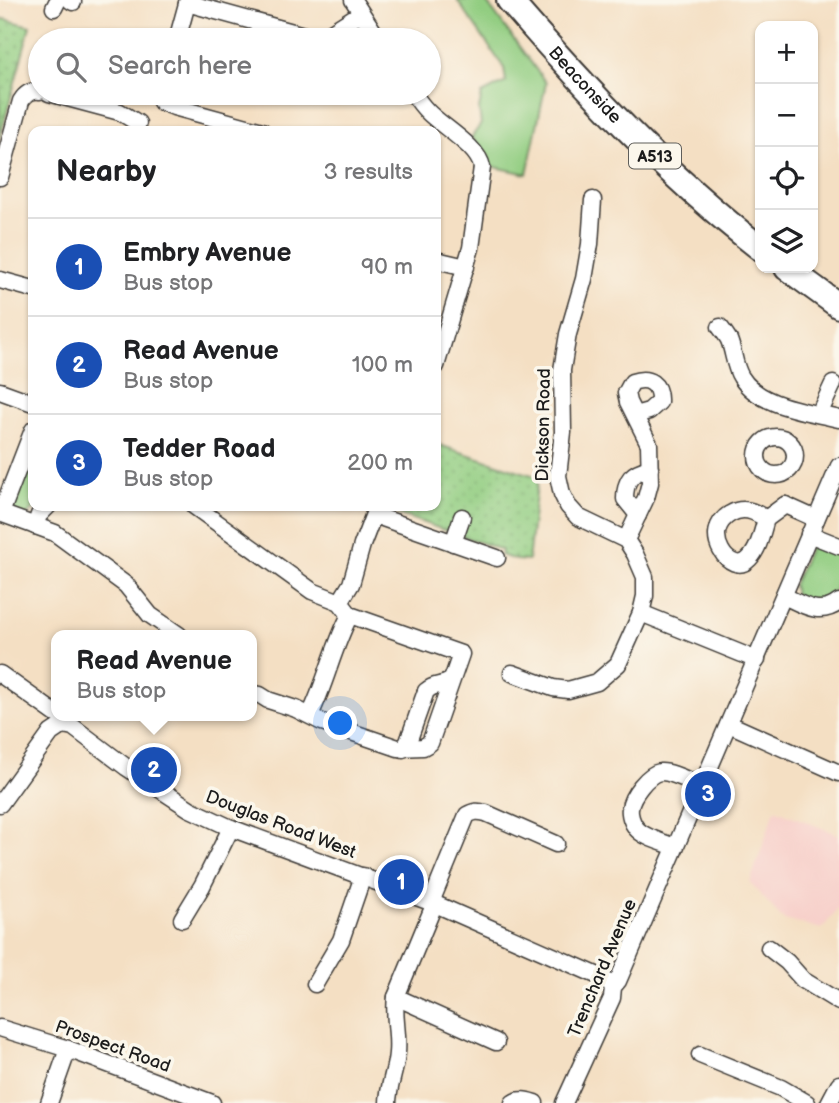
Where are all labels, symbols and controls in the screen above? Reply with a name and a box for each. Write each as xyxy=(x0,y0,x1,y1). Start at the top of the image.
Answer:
map controls xyxy=(755,21,818,273)
button: + xyxy=(755,21,818,84)
search box xyxy=(28,28,441,105)
street label: Beaconside xyxy=(544,42,626,128)
icon: search xyxy=(52,48,90,86)
text: Search here xyxy=(108,51,252,82)
button: − xyxy=(755,84,818,147)
road number: A513 xyxy=(629,144,681,168)
button: locate xyxy=(755,147,818,210)
text: Nearby xyxy=(56,154,156,190)
text: 3 results xyxy=(324,158,413,186)
button: layers xyxy=(755,210,818,273)
text: Embry Avenue xyxy=(123,238,291,269)
text: 1 xyxy=(74,253,84,281)
text: 90 m xyxy=(361,253,413,281)
text: Bus stop xyxy=(123,269,213,297)
text: Read Avenue xyxy=(123,336,279,367)
text: 2 xyxy=(72,351,86,379)
text: 100 m xyxy=(352,351,413,379)
text: Bus stop xyxy=(123,367,213,395)
street label: Dickson Road xyxy=(532,368,555,482)
text: Tedder Road xyxy=(123,434,275,465)
text: 3 xyxy=(72,449,86,477)
text: 200 m xyxy=(347,449,413,477)
text: Bus stop xyxy=(123,465,213,493)
popup xyxy=(51,630,257,721)
text: Read Avenue xyxy=(76,646,232,677)
text: Bus stop xyxy=(76,677,166,705)
your location xyxy=(323,706,357,740)
pin: 2 xyxy=(131,744,177,796)
pin: 3 xyxy=(685,768,731,820)
street label: Douglas Road West xyxy=(203,786,359,863)
pin: 1 xyxy=(378,856,424,908)
street label: Trenchard Avenue xyxy=(564,896,641,1041)
street label: Prospect Road xyxy=(52,1016,173,1077)

